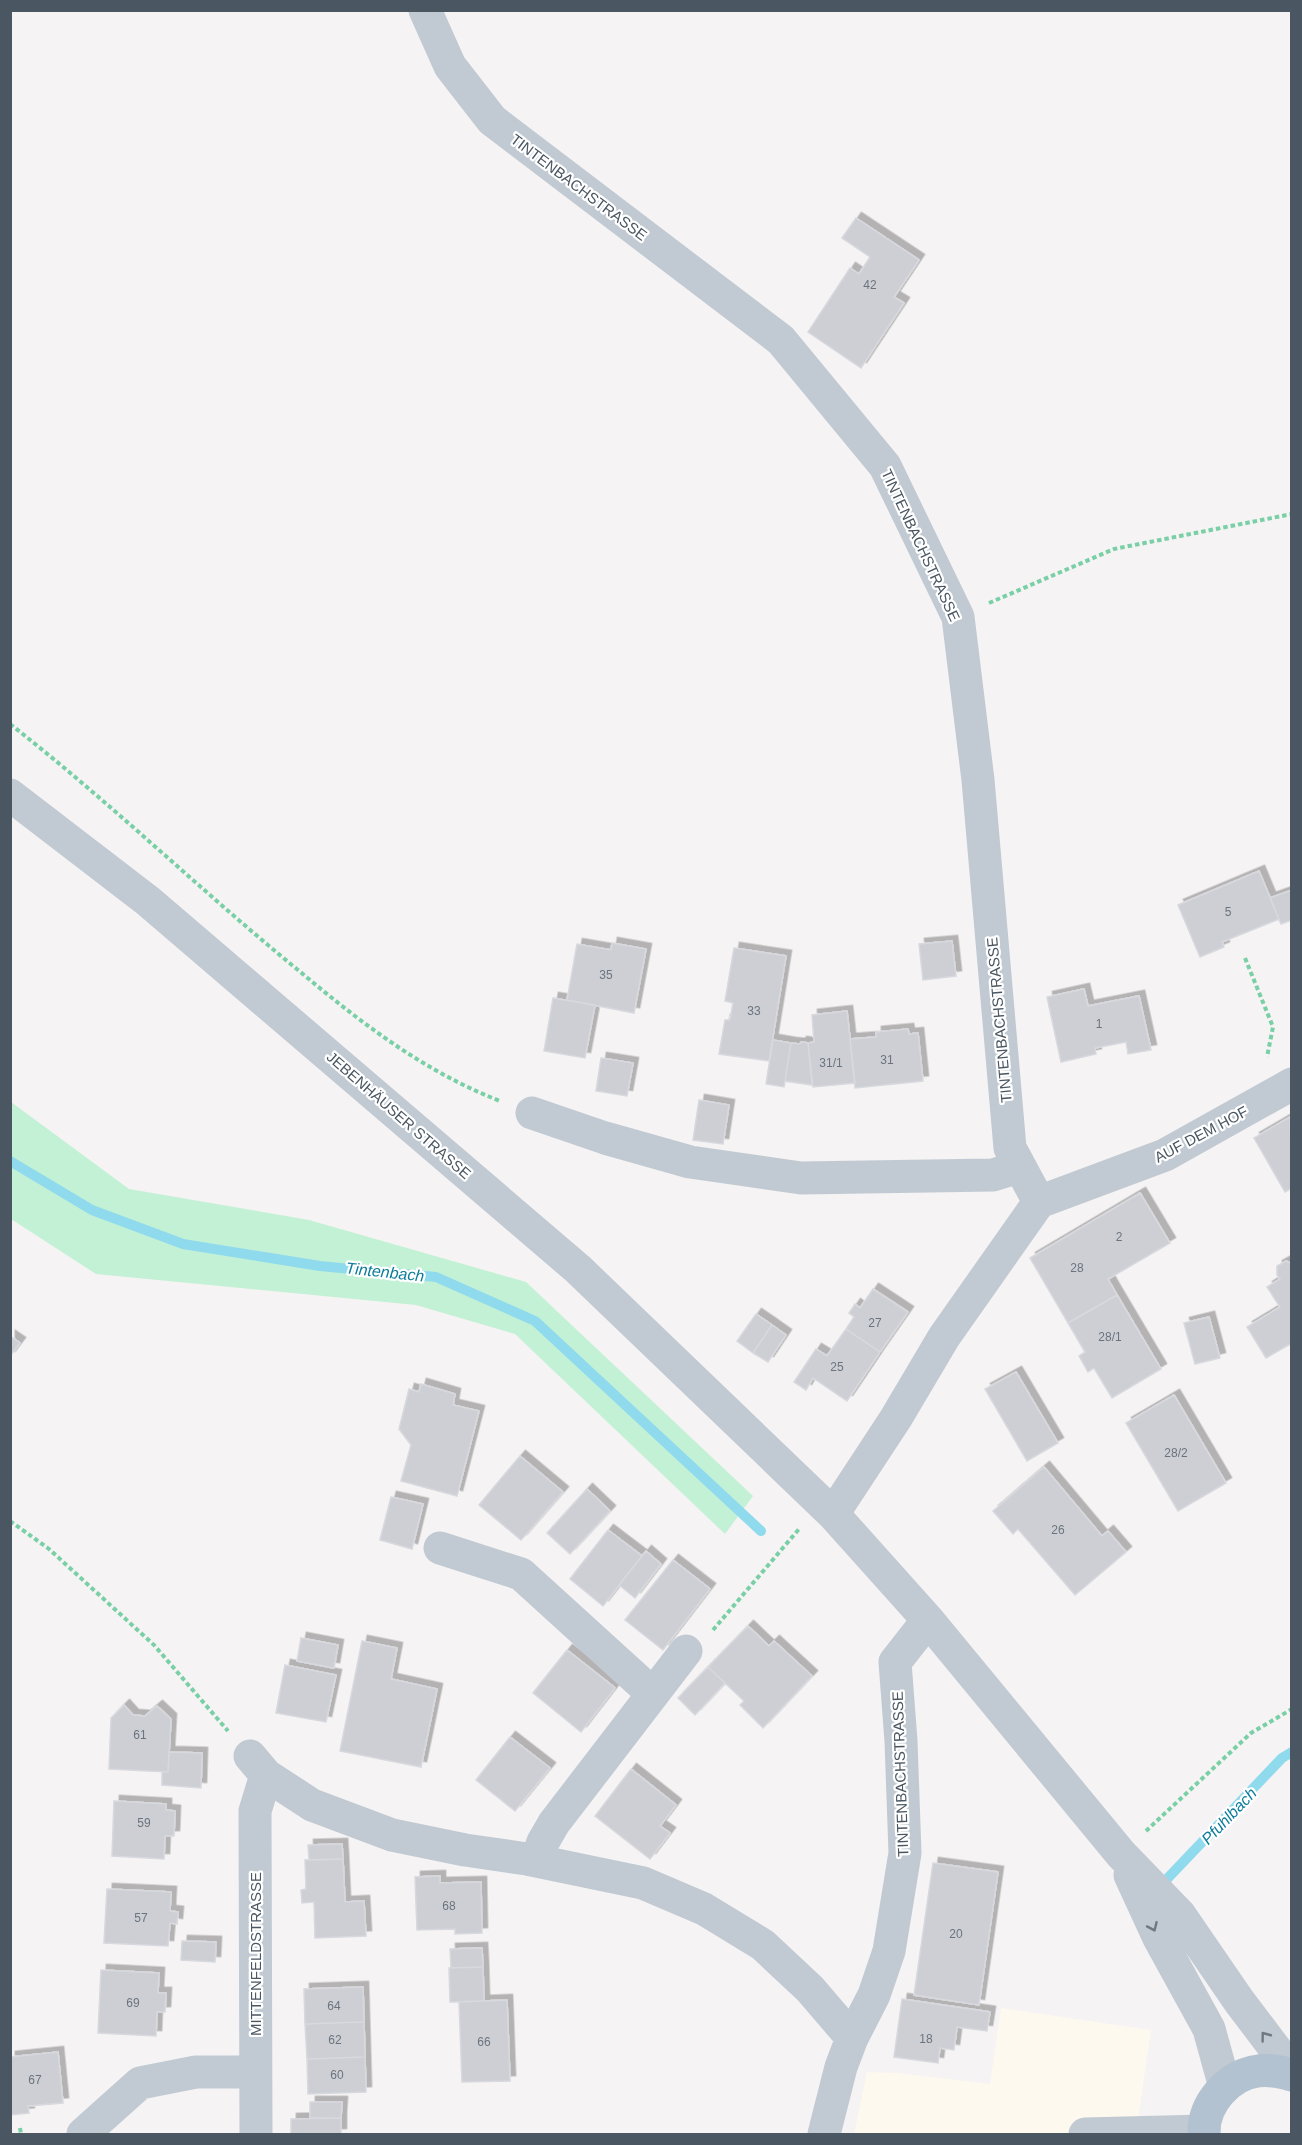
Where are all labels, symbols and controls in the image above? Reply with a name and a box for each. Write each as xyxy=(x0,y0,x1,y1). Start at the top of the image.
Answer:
street label: TINTENBACHSTRASSE xyxy=(508,130,650,244)
house number: 42 xyxy=(863,278,877,292)
street label: TINTENBACHSTRASSE xyxy=(878,466,964,624)
house number: 5 xyxy=(1225,905,1232,919)
street label: TINTENBACHSTRASSE xyxy=(983,937,1015,1103)
house number: 35 xyxy=(599,968,613,982)
house number: 33 xyxy=(747,1004,761,1018)
house number: 1 xyxy=(1096,1017,1103,1031)
street label: JEBENHÄUSER STRASSE xyxy=(324,1048,474,1182)
house number: 31 xyxy=(880,1053,894,1067)
house number: 31/1 xyxy=(819,1056,843,1070)
street label: AUF DEM HOF xyxy=(1151,1102,1251,1166)
house number: 2 xyxy=(1116,1230,1123,1244)
water label: Tintenbach xyxy=(345,1259,425,1285)
house number: 28 xyxy=(1070,1261,1084,1275)
house number: 27 xyxy=(868,1316,882,1330)
house number: 28/1 xyxy=(1098,1330,1122,1344)
house number: 25 xyxy=(830,1360,844,1374)
house number: 28/2 xyxy=(1164,1446,1188,1460)
house number: 26 xyxy=(1051,1523,1065,1537)
street label: TINTENBACHSTRASSE xyxy=(889,1691,911,1857)
house number: 61 xyxy=(133,1728,147,1742)
water label: Pfuhlbach xyxy=(1198,1784,1260,1848)
house number: 59 xyxy=(137,1816,151,1830)
street label: MITTENFELDSTRASSE xyxy=(247,1872,264,2036)
house number: 68 xyxy=(442,1899,456,1913)
house number: 57 xyxy=(134,1911,148,1925)
one-way arrow xyxy=(1146,1920,1158,1931)
house number: 20 xyxy=(949,1927,963,1941)
house number: 69 xyxy=(126,1996,140,2010)
house number: 64 xyxy=(327,1999,341,2013)
house number: 18 xyxy=(919,2032,933,2046)
one-way arrow xyxy=(1262,2032,1273,2043)
house number: 62 xyxy=(328,2033,342,2047)
house number: 66 xyxy=(477,2035,491,2049)
house number: 60 xyxy=(330,2068,344,2082)
house number: 67 xyxy=(28,2073,42,2087)

